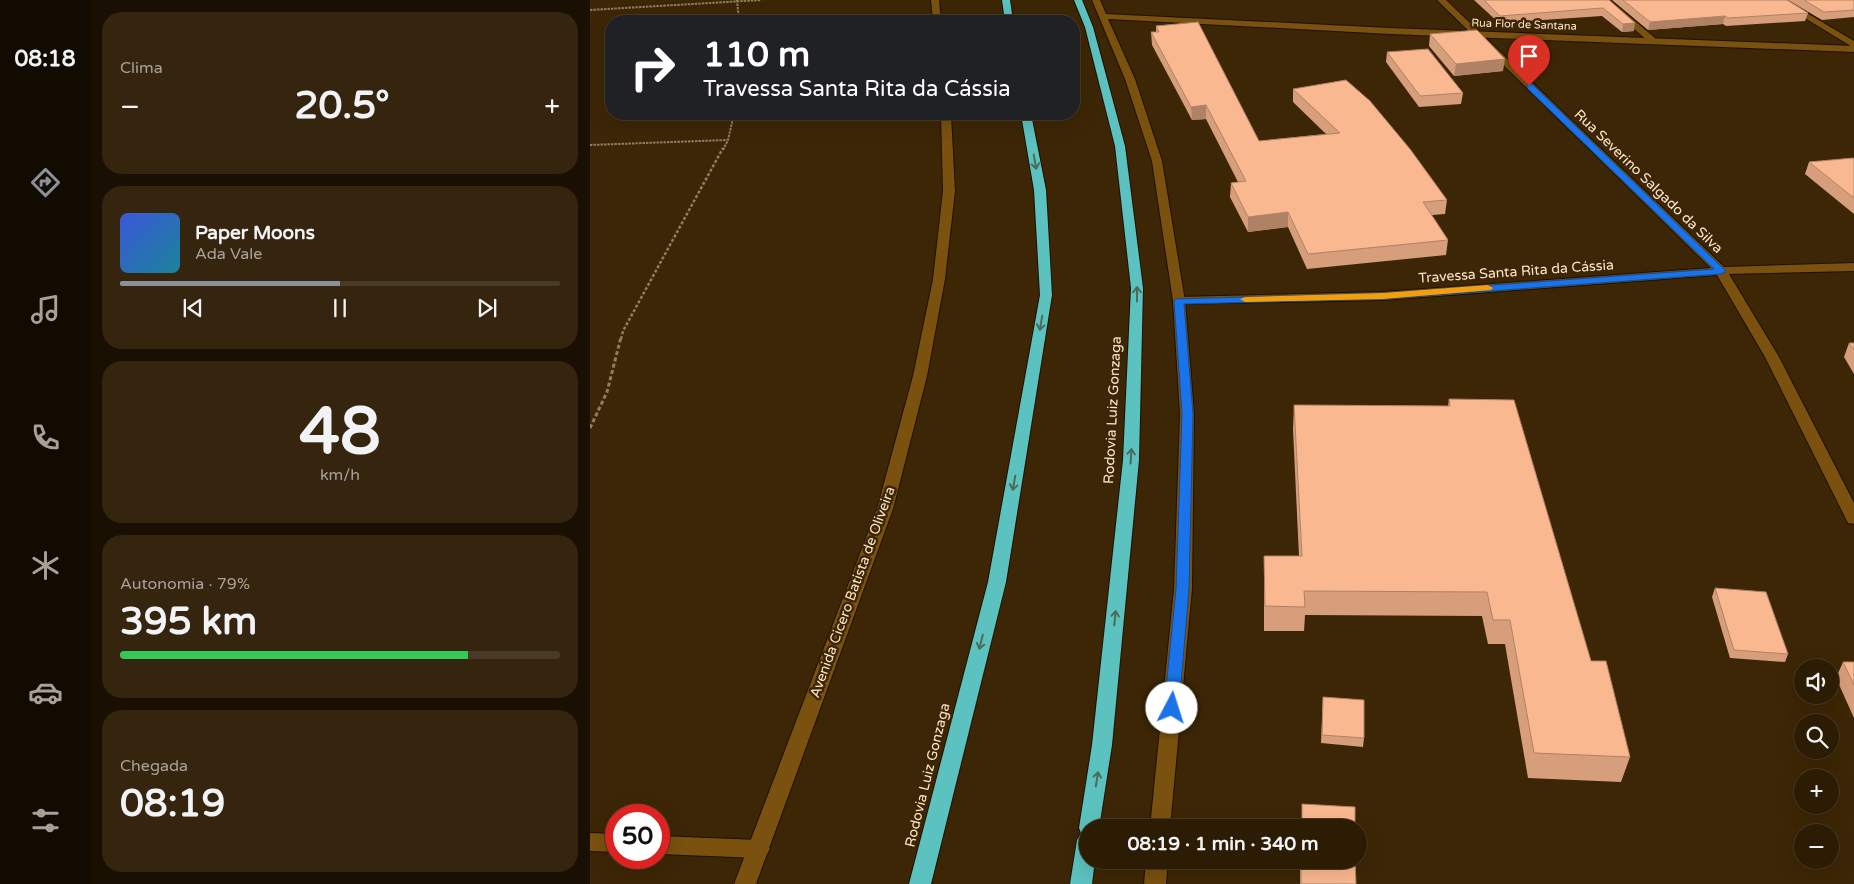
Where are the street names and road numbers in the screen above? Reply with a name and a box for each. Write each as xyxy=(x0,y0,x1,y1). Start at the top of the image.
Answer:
street label: Rua Flor de Santana xyxy=(1471,16,1577,33)
street label: Rua Severino Salgado da Silva xyxy=(1571,106,1726,257)
street label: Travessa Santa Rita da Cássia xyxy=(1418,256,1614,287)
street label: Rodovia Luiz Gonzaga xyxy=(1100,336,1125,484)
street label: Avenida Cicero Batista de Oliveira xyxy=(806,484,899,700)
street label: Rodovia Luiz Gonzaga xyxy=(901,701,954,849)

